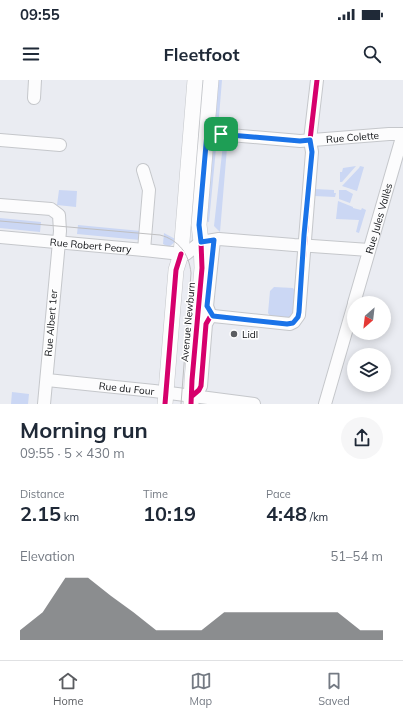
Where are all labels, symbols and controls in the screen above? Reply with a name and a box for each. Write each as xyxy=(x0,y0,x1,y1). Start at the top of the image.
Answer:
text: 09:55 xyxy=(20,5,60,24)
icon: menu xyxy=(20,43,42,65)
text: Fleetfoot xyxy=(164,43,239,66)
icon: search xyxy=(361,43,383,65)
pin xyxy=(204,117,238,151)
icon: arrive xyxy=(210,123,232,145)
street label: Rue Colette xyxy=(326,128,379,145)
street label: Rue Jules Vallès xyxy=(362,182,395,255)
street label: Rue Robert Peary xyxy=(49,235,133,255)
street label: Avenue Newburn xyxy=(178,281,198,363)
street label: Rue Albert 1er xyxy=(42,289,60,357)
north arrow xyxy=(347,296,391,340)
map controls xyxy=(347,296,391,392)
place label: Lidl xyxy=(242,328,258,341)
marker: Lidl xyxy=(229,329,239,339)
button: layers xyxy=(347,348,391,392)
street label: Rue du Four xyxy=(98,379,155,398)
text: Morning run xyxy=(20,416,148,444)
button: share xyxy=(341,417,383,459)
text: 09:55 · 5 × 430 m xyxy=(20,445,125,461)
text: Distance xyxy=(20,487,64,501)
text: Time xyxy=(143,487,168,501)
text: Pace xyxy=(266,487,291,501)
text: 2.15 xyxy=(20,501,61,526)
text: 10:19 xyxy=(143,501,196,526)
text: 4:48 xyxy=(266,501,307,526)
text: km xyxy=(61,510,79,524)
text: /km xyxy=(307,510,328,524)
text: Elevation xyxy=(20,548,75,564)
text: 51–54 m xyxy=(330,548,383,564)
tab: Home xyxy=(53,670,83,708)
tab: Map xyxy=(189,670,212,708)
tab: Saved xyxy=(318,670,350,708)

